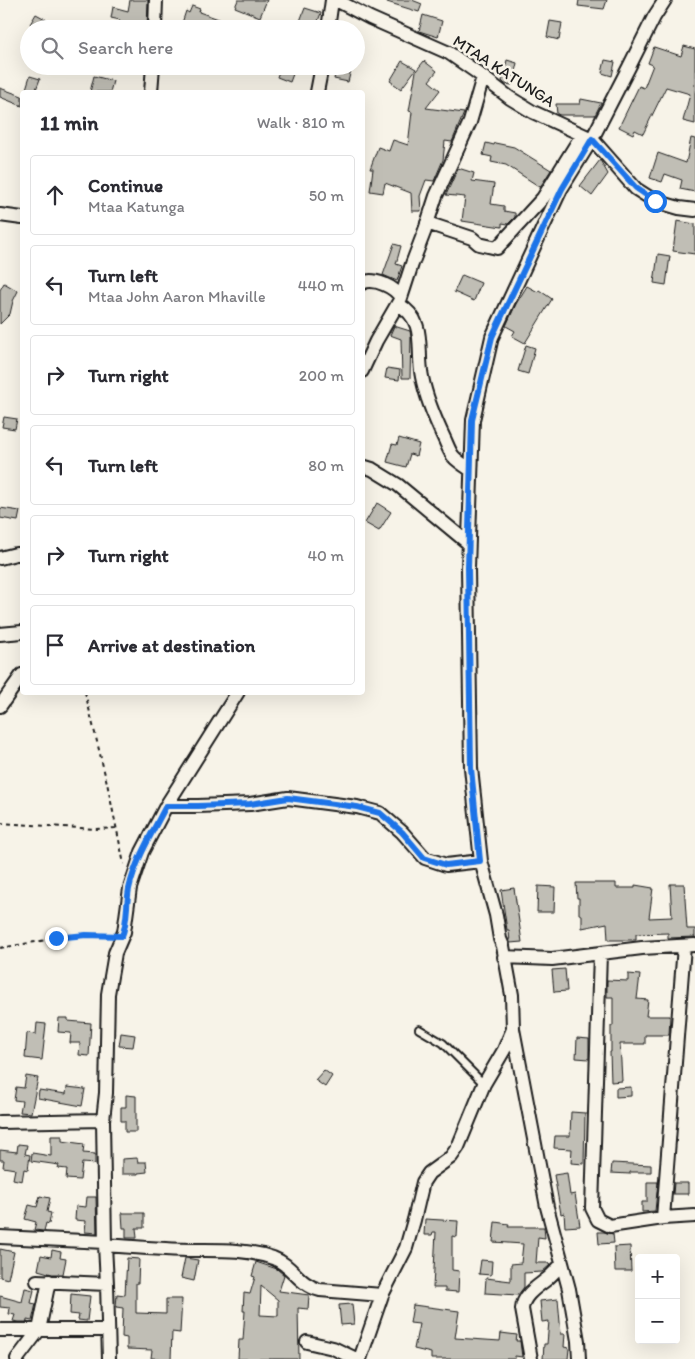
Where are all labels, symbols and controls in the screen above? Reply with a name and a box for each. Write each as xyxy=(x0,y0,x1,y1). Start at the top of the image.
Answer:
search box xyxy=(20,20,365,75)
street label: MTAA KATUNGA xyxy=(449,31,559,111)
icon: search xyxy=(38,34,66,62)
text: Search here xyxy=(78,36,173,59)
text: 11 min xyxy=(40,110,98,135)
text: Walk · 810 m xyxy=(257,113,345,132)
text: Continue xyxy=(88,174,163,197)
icon: ahead xyxy=(41,181,69,209)
text: 50 m xyxy=(309,186,344,205)
route start xyxy=(644,190,667,213)
text: Mtaa Katunga xyxy=(88,197,185,216)
text: Turn left xyxy=(88,264,158,287)
icon: left xyxy=(41,271,69,299)
text: 440 m xyxy=(298,276,344,295)
text: Mtaa John Aaron Mhaville xyxy=(88,287,266,306)
icon: right xyxy=(41,361,69,389)
text: Turn right xyxy=(88,364,169,387)
text: 200 m xyxy=(299,366,344,385)
icon: left xyxy=(41,451,69,479)
text: Turn left xyxy=(88,454,158,477)
text: 80 m xyxy=(308,456,344,475)
icon: right xyxy=(41,541,69,569)
text: Turn right xyxy=(88,544,169,567)
text: 40 m xyxy=(307,546,344,565)
icon: arrive xyxy=(41,631,69,659)
text: Arrive at destination xyxy=(88,634,255,657)
route end xyxy=(45,927,68,950)
map controls xyxy=(635,1254,680,1344)
button: + xyxy=(635,1254,680,1299)
button: − xyxy=(635,1299,680,1344)

